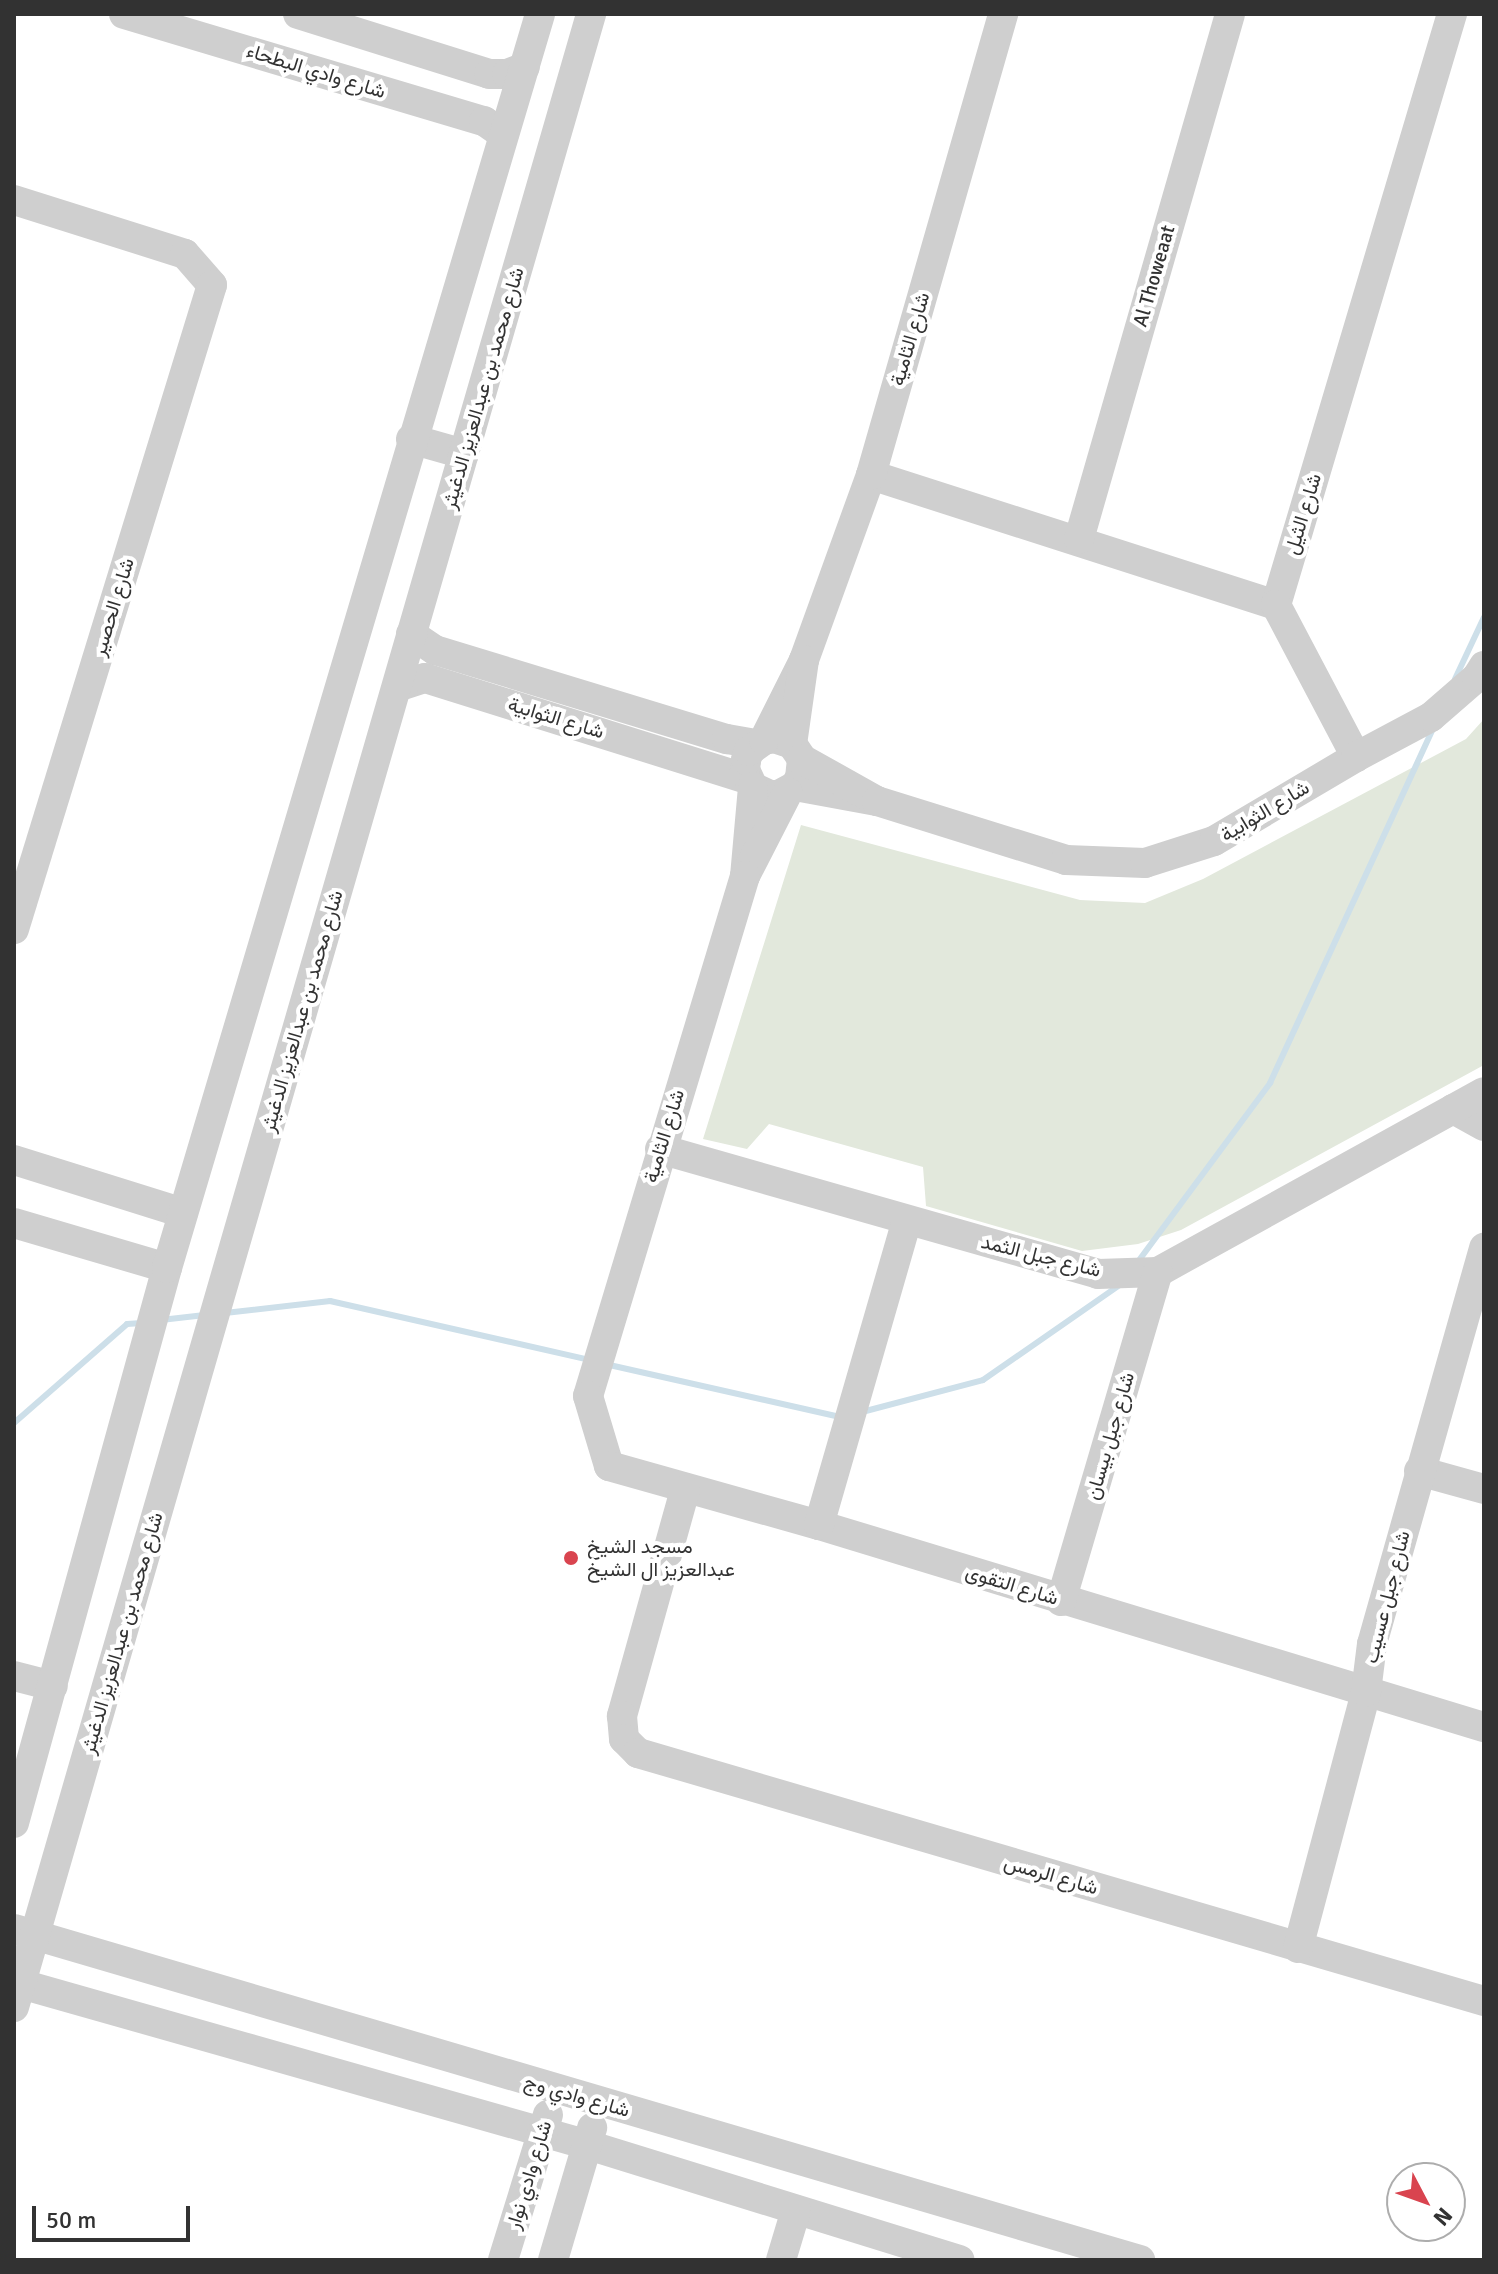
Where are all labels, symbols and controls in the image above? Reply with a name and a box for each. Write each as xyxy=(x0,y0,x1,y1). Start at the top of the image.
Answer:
street label: شارع وادي البطحاء xyxy=(244,38,388,104)
street label: Al Thoweaat xyxy=(1128,222,1180,330)
street label: شارع محمد بن عبدالعزيز الدغيثر xyxy=(437,264,529,512)
street label: شارع الثامية xyxy=(885,289,935,389)
street label: شارع الثيل xyxy=(1279,471,1327,557)
street label: شارع الحصير xyxy=(87,555,139,659)
street label: شارع الثوابية xyxy=(505,692,607,744)
street label: شارع الثوابية xyxy=(1216,775,1314,847)
street label: شارع محمد بن عبدالعزيز الدغيثر xyxy=(256,887,348,1135)
street label: شارع الثامية xyxy=(638,1086,690,1186)
street label: شارع جبل الثمد xyxy=(979,1230,1103,1282)
street label: شارع جبل بيسان xyxy=(1080,1369,1140,1503)
street label: شارع محمد بن عبدالعزيز الدغيثر xyxy=(76,1509,168,1757)
street label: شارع جبل عسيب xyxy=(1359,1528,1415,1666)
place label: مسجد الشيخ عبدالعزيز ال الشيخ xyxy=(587,1534,735,1581)
marker: مسجد الشيخ عبدالعزيز ال الشيخ xyxy=(562,1549,580,1567)
street label: شارع التقوى xyxy=(963,1560,1061,1610)
street label: شارع الرمس xyxy=(1001,1850,1101,1900)
street label: شارع وادي وج xyxy=(522,2070,632,2122)
street label: شارع وادي نوار xyxy=(501,2118,557,2232)
north arrow xyxy=(1386,2162,1466,2242)
scale bar xyxy=(36,2190,194,2240)
text: N xyxy=(1428,2202,1458,2231)
text: 50 m xyxy=(46,2205,96,2235)

